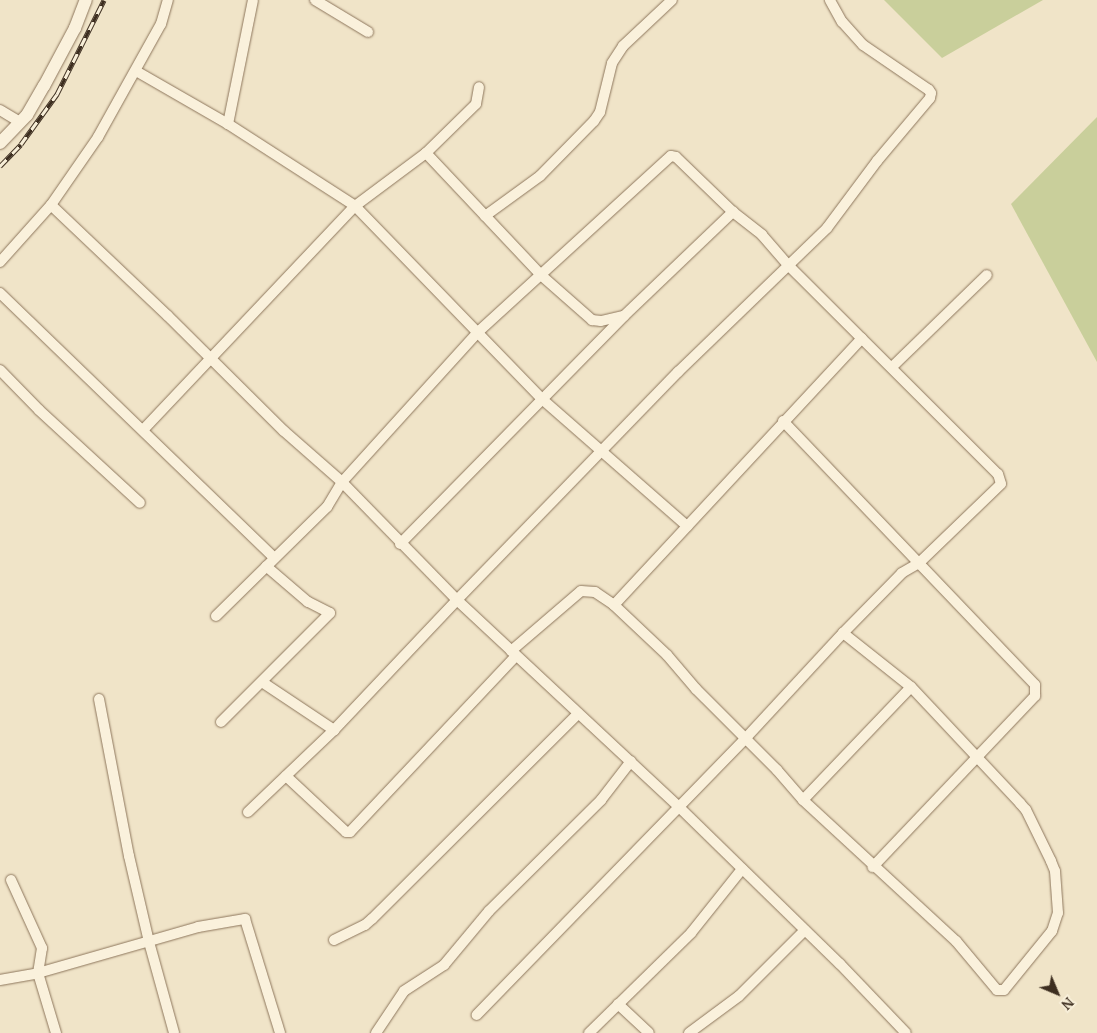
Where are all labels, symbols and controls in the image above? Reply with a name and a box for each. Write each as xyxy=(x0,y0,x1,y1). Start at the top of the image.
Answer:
north arrow xyxy=(1032,968,1082,1018)
text: N xyxy=(1057,993,1078,1014)

